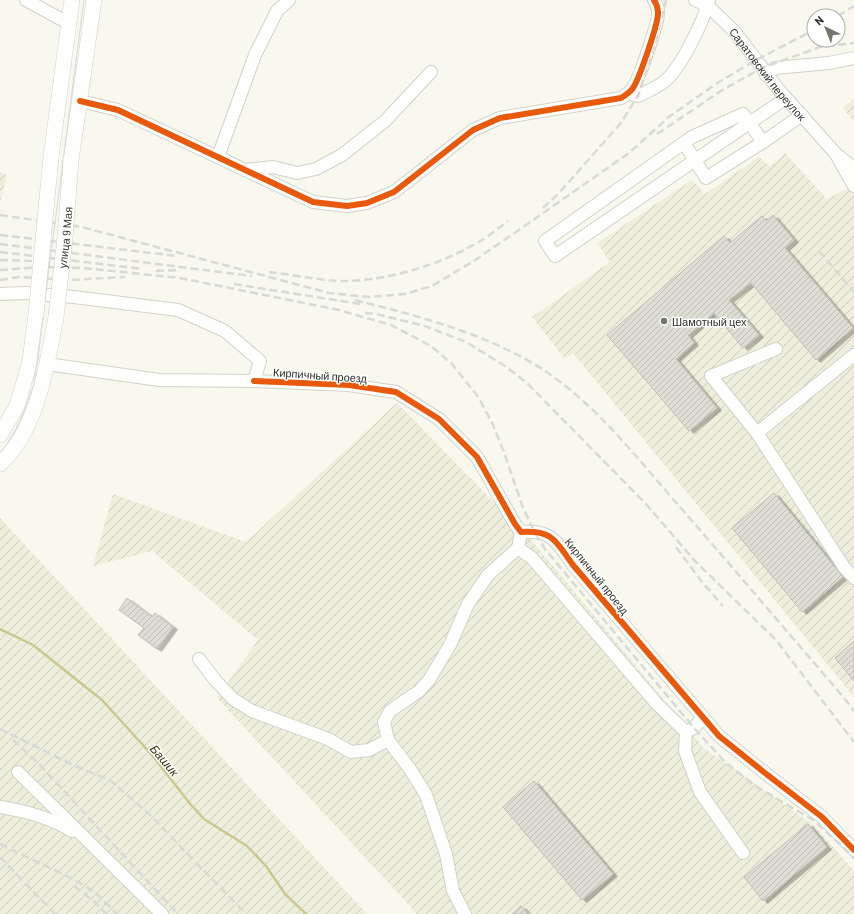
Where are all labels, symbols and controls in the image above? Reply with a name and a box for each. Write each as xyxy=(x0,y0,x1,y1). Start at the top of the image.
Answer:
north arrow xyxy=(806,8,846,48)
text: N xyxy=(812,13,826,28)
street label: Саратовский переулок xyxy=(727,24,809,123)
street label: улица 9 Мая xyxy=(55,206,74,269)
place label: Шамотный цех xyxy=(672,315,747,328)
marker: Шамотный цех xyxy=(659,316,669,326)
street label: Кирпичный проезд xyxy=(273,365,368,385)
street label: Кирпичный проезд xyxy=(562,535,632,617)
water label: Башик xyxy=(148,741,183,780)

